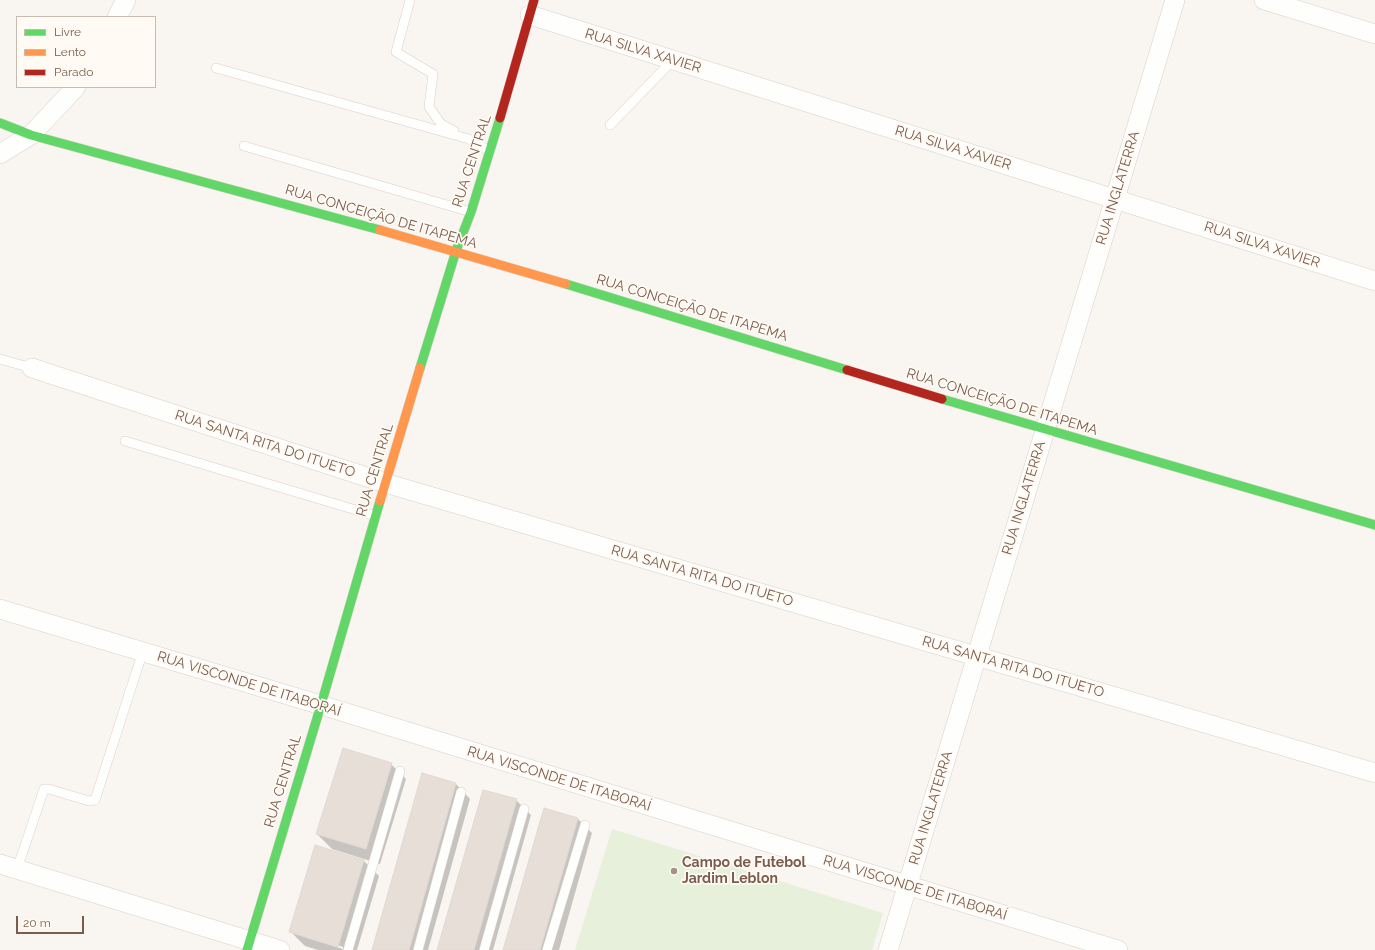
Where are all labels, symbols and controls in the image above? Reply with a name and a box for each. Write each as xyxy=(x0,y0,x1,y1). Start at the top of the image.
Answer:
legend xyxy=(16,16,156,88)
text: Livre xyxy=(54,25,81,39)
street label: RUA SILVA XAVIER xyxy=(583,25,703,77)
text: Lento xyxy=(54,45,86,59)
text: Parado xyxy=(54,65,93,79)
street label: RUA CENTRAL xyxy=(449,112,495,210)
street label: RUA SILVA XAVIER xyxy=(893,122,1013,174)
street label: RUA INGLATERRA xyxy=(1093,129,1143,247)
street label: RUA CONCEIÇÃO DE ITAPEMA xyxy=(283,181,479,253)
street label: RUA SILVA XAVIER xyxy=(1202,218,1322,272)
street label: RUA CONCEIÇÃO DE ITAPEMA xyxy=(594,271,790,345)
street label: RUA CONCEIÇÃO DE ITAPEMA xyxy=(904,365,1100,439)
street label: RUA SANTA RITA DO ITUETO xyxy=(173,407,357,481)
street label: RUA CENTRAL xyxy=(353,421,397,519)
street label: RUA INGLATERRA xyxy=(999,439,1049,557)
street label: RUA SANTA RITA DO ITUETO xyxy=(609,542,795,610)
street label: RUA SANTA RITA DO ITUETO xyxy=(920,633,1106,701)
street label: RUA VISCONDE DE ITABORAÍ xyxy=(155,648,343,720)
street label: RUA CENTRAL xyxy=(261,732,305,830)
street label: RUA VISCONDE DE ITABORAÍ xyxy=(465,743,653,815)
street label: RUA INGLATERRA xyxy=(906,749,956,867)
street label: RUA VISCONDE DE ITABORAÍ xyxy=(821,852,1009,924)
place label: Campo de Futebol Jardim Leblon xyxy=(682,855,806,888)
marker: Campo de Futebol Jardim Leblon xyxy=(669,866,679,876)
scale bar xyxy=(18,908,86,934)
text: 20 m xyxy=(23,916,51,930)

